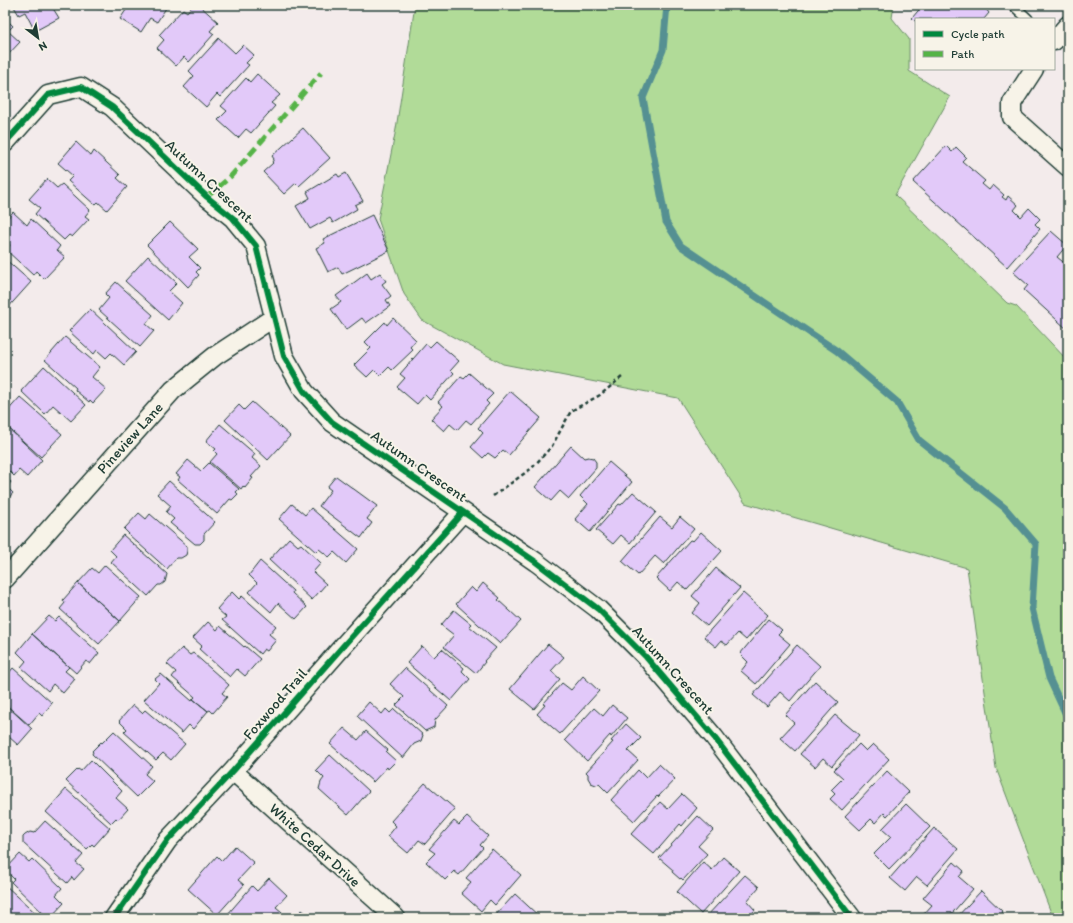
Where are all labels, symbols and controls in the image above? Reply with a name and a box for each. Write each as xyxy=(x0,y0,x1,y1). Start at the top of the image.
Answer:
north arrow xyxy=(18,18,58,58)
legend xyxy=(915,18,1055,70)
text: Cycle path xyxy=(951,27,1005,41)
text: N xyxy=(36,39,49,54)
text: Path xyxy=(951,47,974,61)
street label: Autumn Crescent xyxy=(161,136,257,226)
street label: Pineview Lane xyxy=(93,398,167,478)
street label: Autumn Crescent xyxy=(367,426,471,506)
street label: Autumn Crescent xyxy=(628,622,718,718)
street label: Foxwood Trail xyxy=(239,664,311,743)
street label: White Cedar Drive xyxy=(266,799,364,891)

